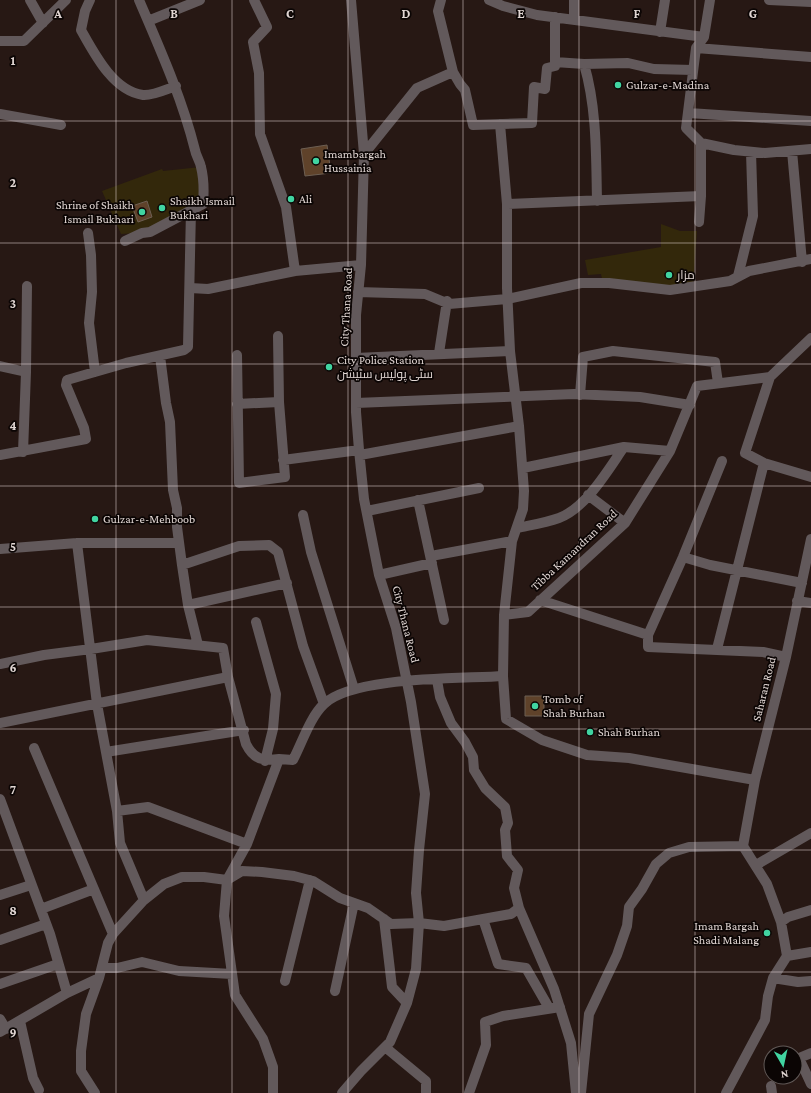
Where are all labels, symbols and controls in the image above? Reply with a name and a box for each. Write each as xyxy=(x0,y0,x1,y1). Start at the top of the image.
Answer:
text: A xyxy=(53,6,62,21)
text: B xyxy=(170,6,178,21)
text: C xyxy=(286,6,294,21)
text: D xyxy=(402,6,411,21)
text: E xyxy=(517,6,525,21)
text: F xyxy=(634,6,641,21)
text: G xyxy=(749,6,757,21)
text: 1 xyxy=(11,53,16,68)
place label: Gulzar-e-Madina xyxy=(626,78,710,92)
marker: Gulzar-e-Madina xyxy=(613,80,623,90)
place label: Imambargah Hussainia xyxy=(324,147,387,175)
marker: Imambargah Hussainia xyxy=(311,156,321,166)
text: 2 xyxy=(10,175,17,190)
place label: Ali xyxy=(299,192,312,206)
place label: Shaikh Ismail Bukhari xyxy=(170,194,235,222)
marker: Ali xyxy=(286,194,296,204)
place label: Shrine of Shaikh Ismail Bukhari xyxy=(56,198,135,226)
marker: Shaikh Ismail Bukhari xyxy=(157,203,167,213)
marker: Shrine of Shaikh Ismail Bukhari xyxy=(137,207,147,217)
street label: City Thana Road xyxy=(337,267,355,347)
place label: مزار xyxy=(676,268,695,282)
marker: مزار xyxy=(664,270,674,280)
text: 3 xyxy=(10,296,16,311)
place label: City Police Station سٹی پولیس سٹیشن xyxy=(337,353,433,383)
marker: City Police Station سٹی پولیس سٹیشن xyxy=(324,362,334,372)
text: 4 xyxy=(9,418,17,433)
street label: Tibba Kamandran Road xyxy=(528,506,620,594)
place label: Gulzar-e-Mehboob xyxy=(103,512,195,526)
marker: Gulzar-e-Mehboob xyxy=(90,514,100,524)
text: 5 xyxy=(10,539,16,554)
street label: City Thana Road xyxy=(390,584,423,665)
street label: Saharan Road xyxy=(749,655,779,723)
text: 6 xyxy=(9,660,17,675)
place label: Tomb of Shah Burhan xyxy=(543,692,605,720)
marker: Tomb of Shah Burhan xyxy=(530,701,540,711)
place label: Shah Burhan xyxy=(598,725,660,739)
marker: Shah Burhan xyxy=(585,727,595,737)
text: 7 xyxy=(10,782,16,797)
text: 8 xyxy=(9,903,17,918)
place label: Imam Bargah Shadi Malang xyxy=(693,919,760,947)
marker: Imam Bargah Shadi Malang xyxy=(762,928,772,938)
text: 9 xyxy=(9,1025,17,1040)
north arrow xyxy=(763,1045,803,1085)
text: N xyxy=(779,1068,789,1081)

